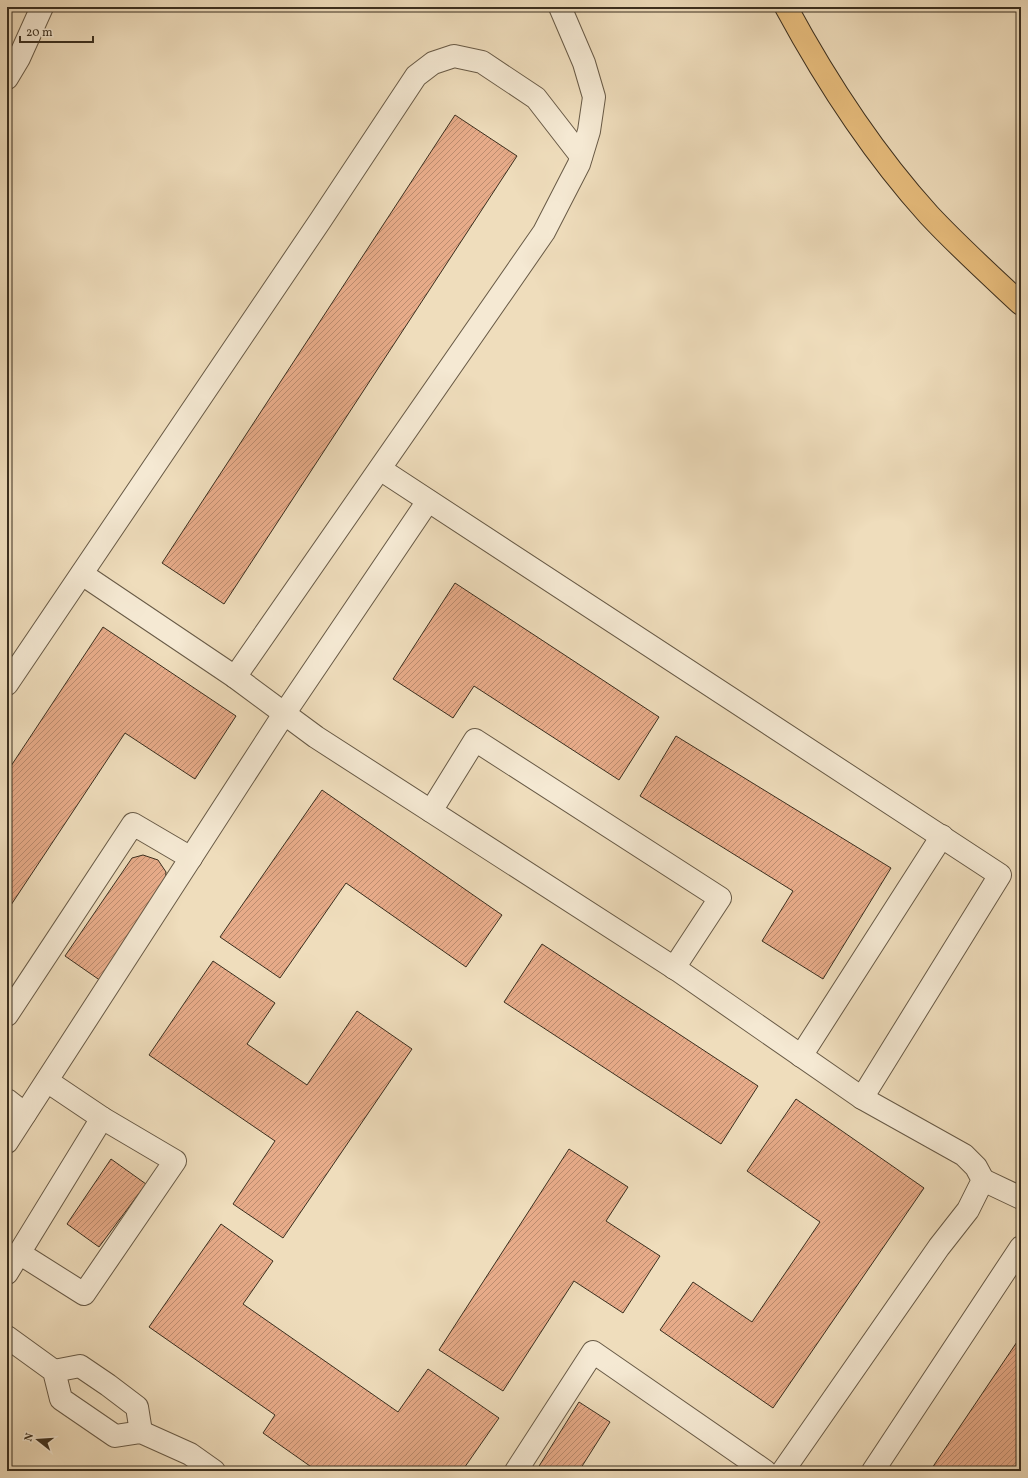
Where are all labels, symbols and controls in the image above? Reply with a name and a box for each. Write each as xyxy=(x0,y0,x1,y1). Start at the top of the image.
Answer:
scale bar xyxy=(20,18,93,44)
text: 20 m xyxy=(26,25,53,41)
north arrow xyxy=(18,1420,58,1460)
text: N xyxy=(22,1431,38,1444)

